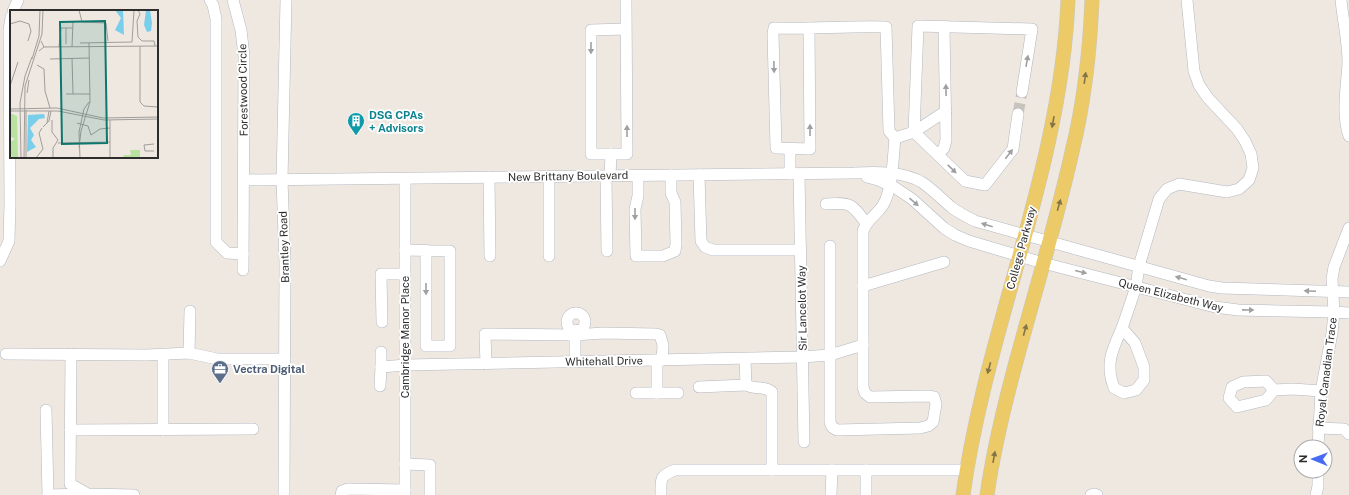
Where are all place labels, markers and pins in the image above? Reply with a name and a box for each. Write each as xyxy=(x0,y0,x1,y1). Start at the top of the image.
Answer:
place label: DSG CPAs + Advisors xyxy=(369,109,424,134)
building icon: DSG CPAs + Advisors xyxy=(346,111,366,136)
office icon: Vectra Digital xyxy=(210,359,230,384)
place label: Vectra Digital xyxy=(233,363,305,375)

